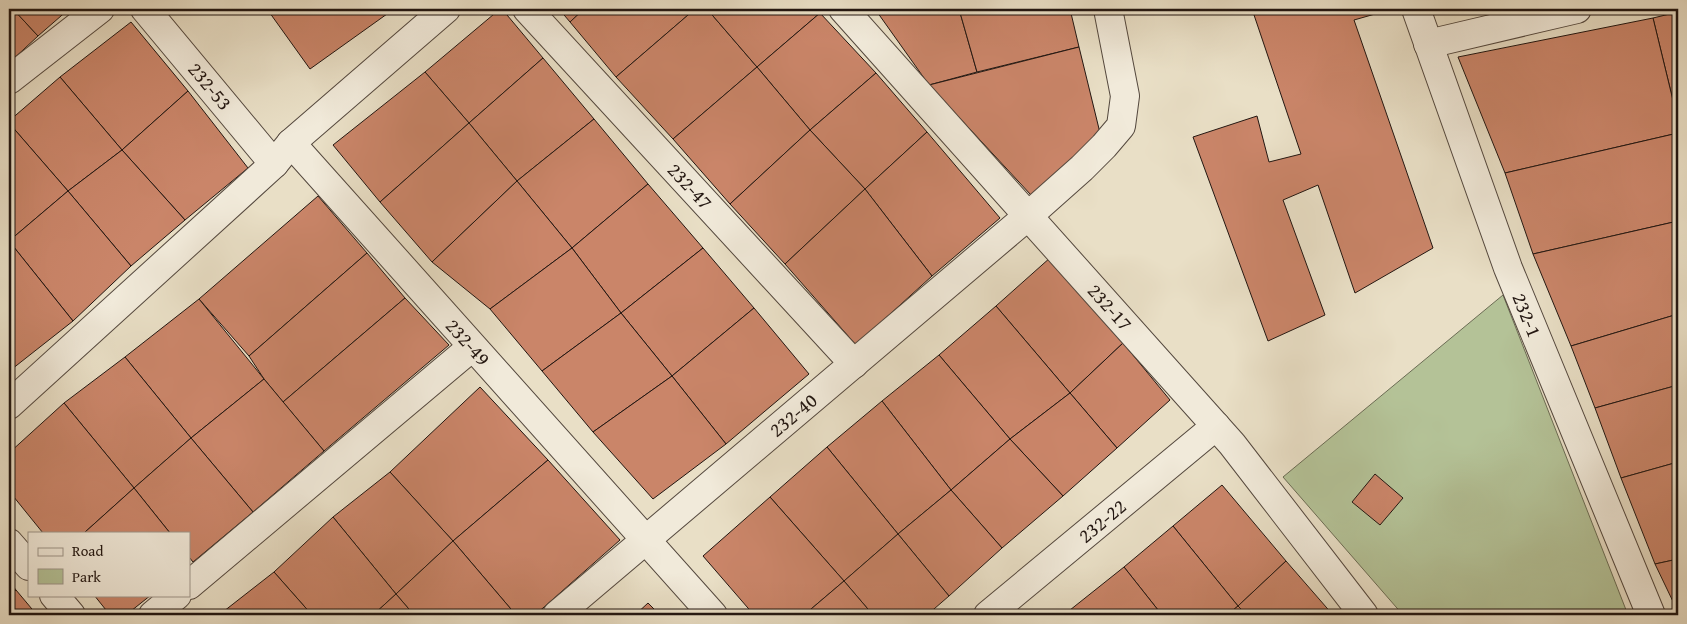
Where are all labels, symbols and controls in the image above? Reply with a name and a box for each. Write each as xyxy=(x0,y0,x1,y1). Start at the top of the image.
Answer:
street label: 232-53 xyxy=(182,55,239,116)
street label: 232-47 xyxy=(661,156,720,216)
street label: 232-17 xyxy=(1081,277,1140,337)
street label: 232-1 xyxy=(1506,288,1549,341)
street label: 232-49 xyxy=(439,312,498,372)
street label: 232-40 xyxy=(762,386,823,443)
street label: 232-22 xyxy=(1071,492,1132,549)
legend xyxy=(28,532,190,596)
text: Road xyxy=(72,540,103,561)
text: Park xyxy=(72,566,101,587)

